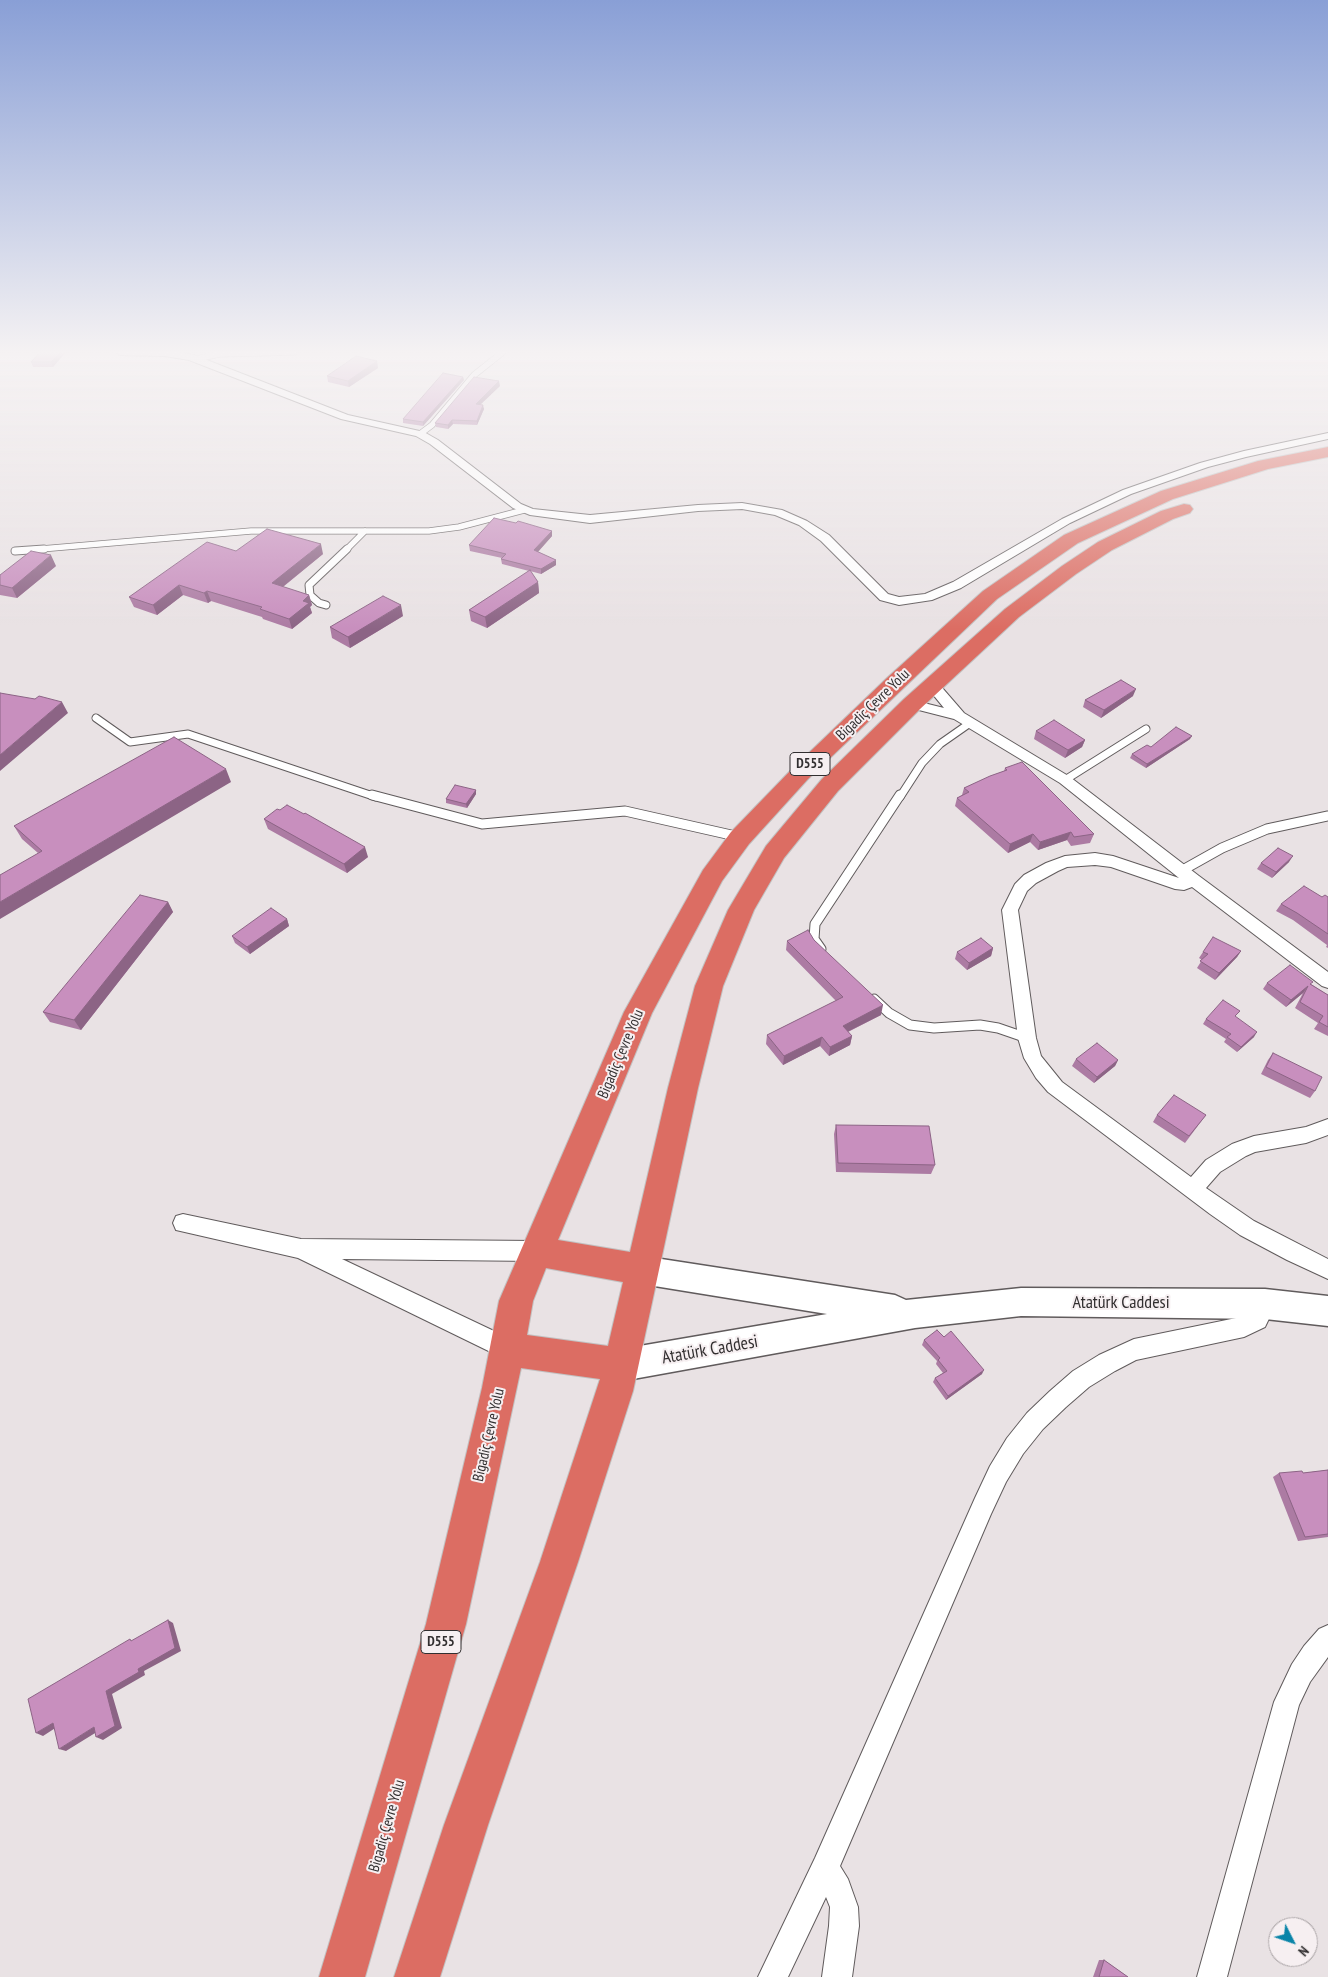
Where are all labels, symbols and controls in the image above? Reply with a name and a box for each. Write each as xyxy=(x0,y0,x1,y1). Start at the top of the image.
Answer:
street label: Bigadiç Çevre Yolu xyxy=(833,666,913,744)
road number: D555 xyxy=(790,752,830,776)
street label: Bigadiç Çevre Yolu xyxy=(594,1007,648,1101)
street label: Atatürk Caddesi xyxy=(1072,1292,1170,1314)
street label: Atatürk Caddesi xyxy=(660,1331,760,1369)
street label: Bigadiç Çevre Yolu xyxy=(470,1387,508,1483)
road number: D555 xyxy=(421,1630,461,1654)
street label: Bigadiç Çevre Yolu xyxy=(365,1778,409,1874)
north arrow xyxy=(1268,1917,1318,1967)
text: N xyxy=(1294,1942,1313,1960)

